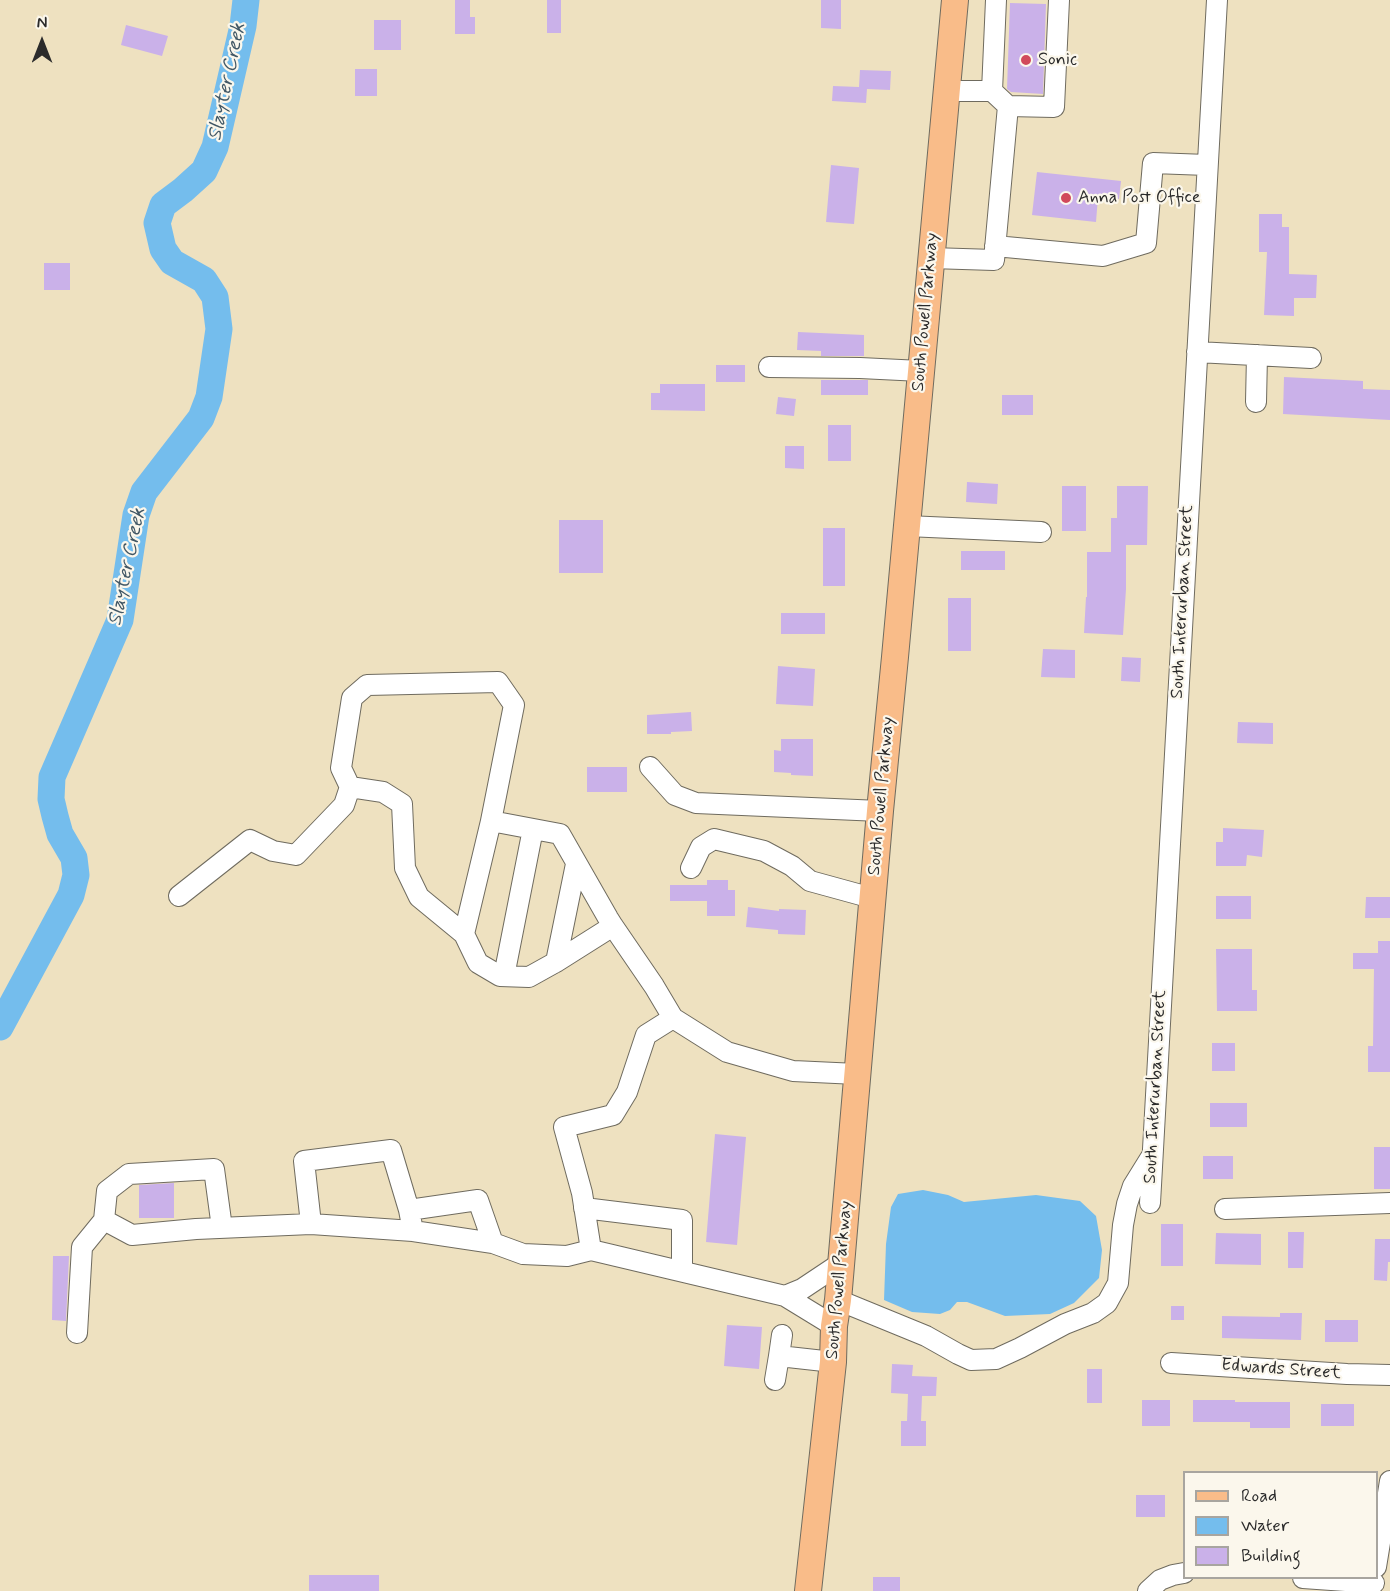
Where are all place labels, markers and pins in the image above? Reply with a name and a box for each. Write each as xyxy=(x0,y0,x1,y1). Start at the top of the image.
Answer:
place label: Sonic xyxy=(1038,49,1077,71)
marker: Sonic xyxy=(1019,53,1033,67)
place label: Anna Post Office xyxy=(1078,187,1201,209)
marker: Anna Post Office xyxy=(1059,191,1073,205)

